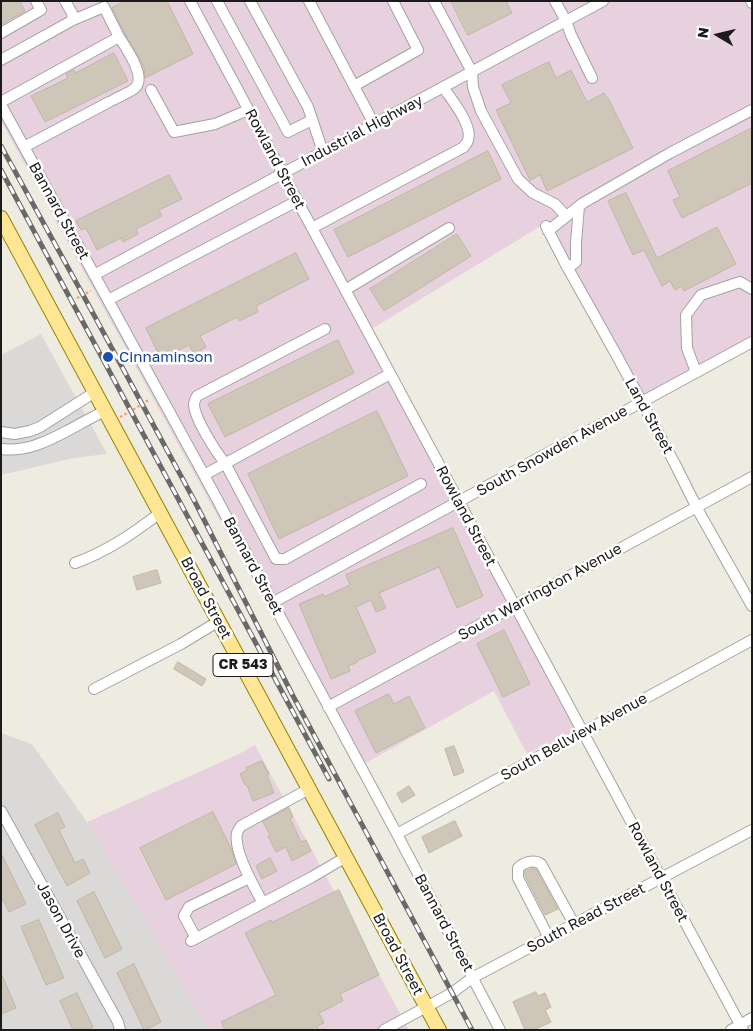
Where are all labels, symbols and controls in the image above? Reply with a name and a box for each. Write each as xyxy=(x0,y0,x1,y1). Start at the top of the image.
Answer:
north arrow xyxy=(693,10,743,60)
text: N xyxy=(693,26,712,39)
street label: Industrial Highway xyxy=(298,91,426,171)
street label: Rowland Street xyxy=(241,106,309,212)
street label: Bannard Street xyxy=(25,159,93,263)
place label: Cinnaminson xyxy=(119,348,213,366)
marker: Cinnaminson xyxy=(101,350,115,364)
street label: Land Street xyxy=(621,375,677,457)
street label: South Snowden Avenue xyxy=(473,402,631,500)
street label: Rowland Street xyxy=(432,463,500,569)
street label: Bannard Street xyxy=(220,514,286,618)
street label: South Warrington Avenue xyxy=(455,540,625,644)
street label: Broad Street xyxy=(177,554,235,642)
road number: CR 543 xyxy=(213,654,273,676)
street label: South Bellview Avenue xyxy=(498,689,650,785)
street label: Rowland Street xyxy=(624,819,692,925)
street label: Bannard Street xyxy=(411,871,477,975)
street label: Jason Drive xyxy=(33,879,89,961)
street label: South Read Street xyxy=(524,879,648,957)
street label: Broad Street xyxy=(369,910,427,998)

